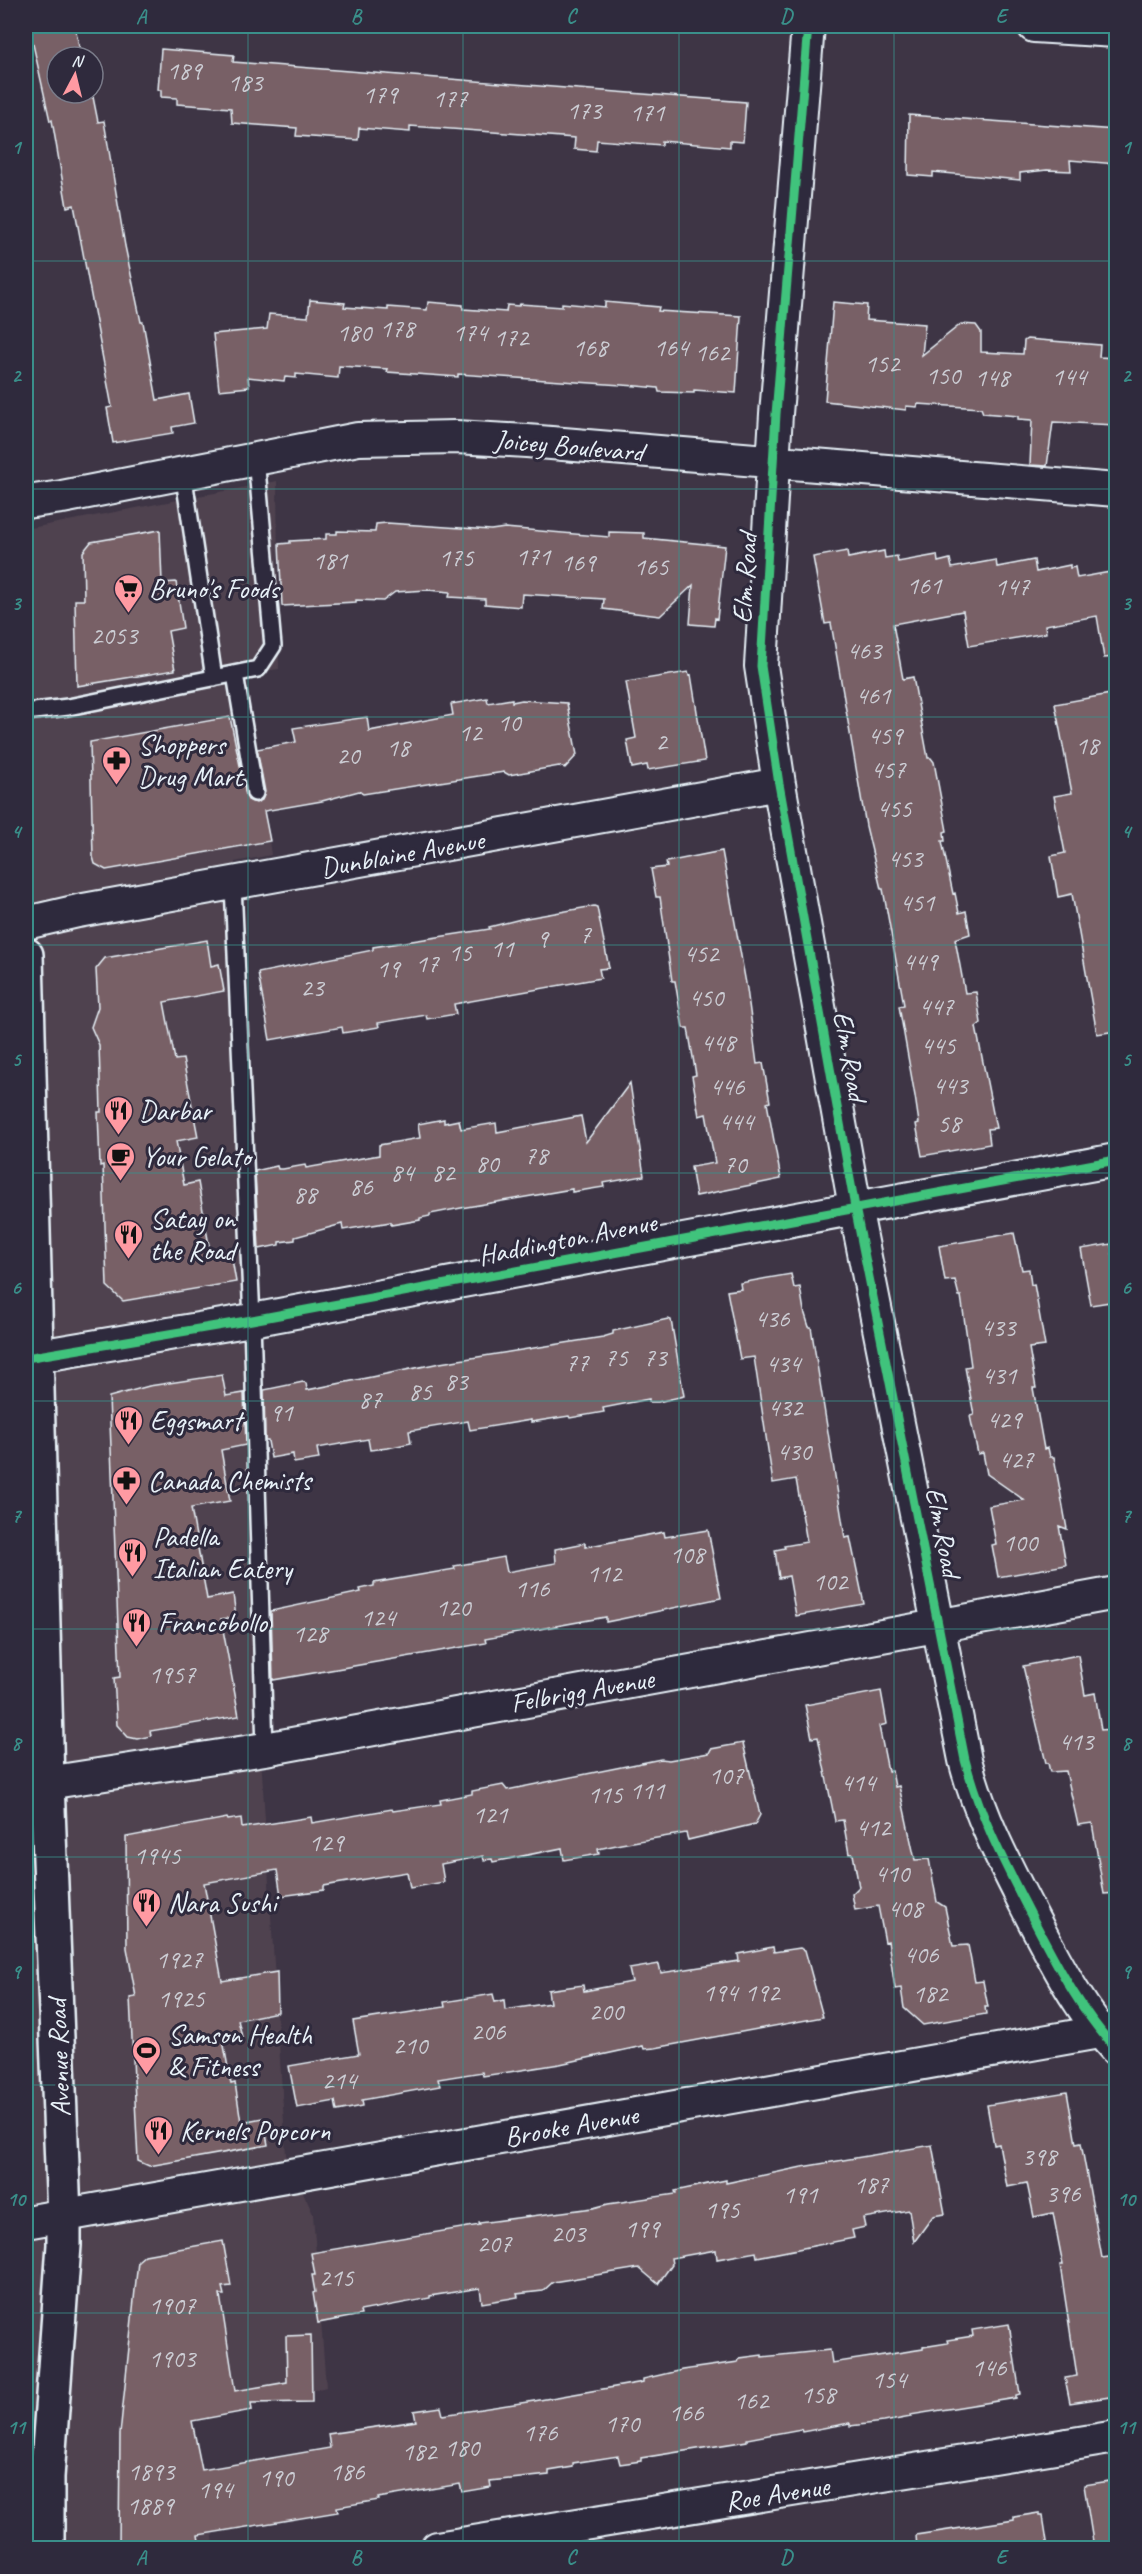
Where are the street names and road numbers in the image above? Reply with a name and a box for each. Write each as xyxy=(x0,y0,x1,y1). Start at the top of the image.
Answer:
street label: Joicey Boulevard xyxy=(491,421,649,470)
street label: Elm Road xyxy=(724,528,765,624)
street label: Dunblaine Avenue xyxy=(318,822,488,885)
street label: Elm Road xyxy=(825,1009,876,1108)
street label: Haddington Avenue xyxy=(475,1204,661,1273)
street label: Elm Road xyxy=(918,1484,970,1584)
street label: Felbrigg Avenue xyxy=(508,1660,658,1720)
street label: Avenue Road xyxy=(39,1994,78,2118)
street label: Brooke Avenue xyxy=(502,2096,642,2154)
street label: Roe Avenue xyxy=(723,2468,833,2519)

